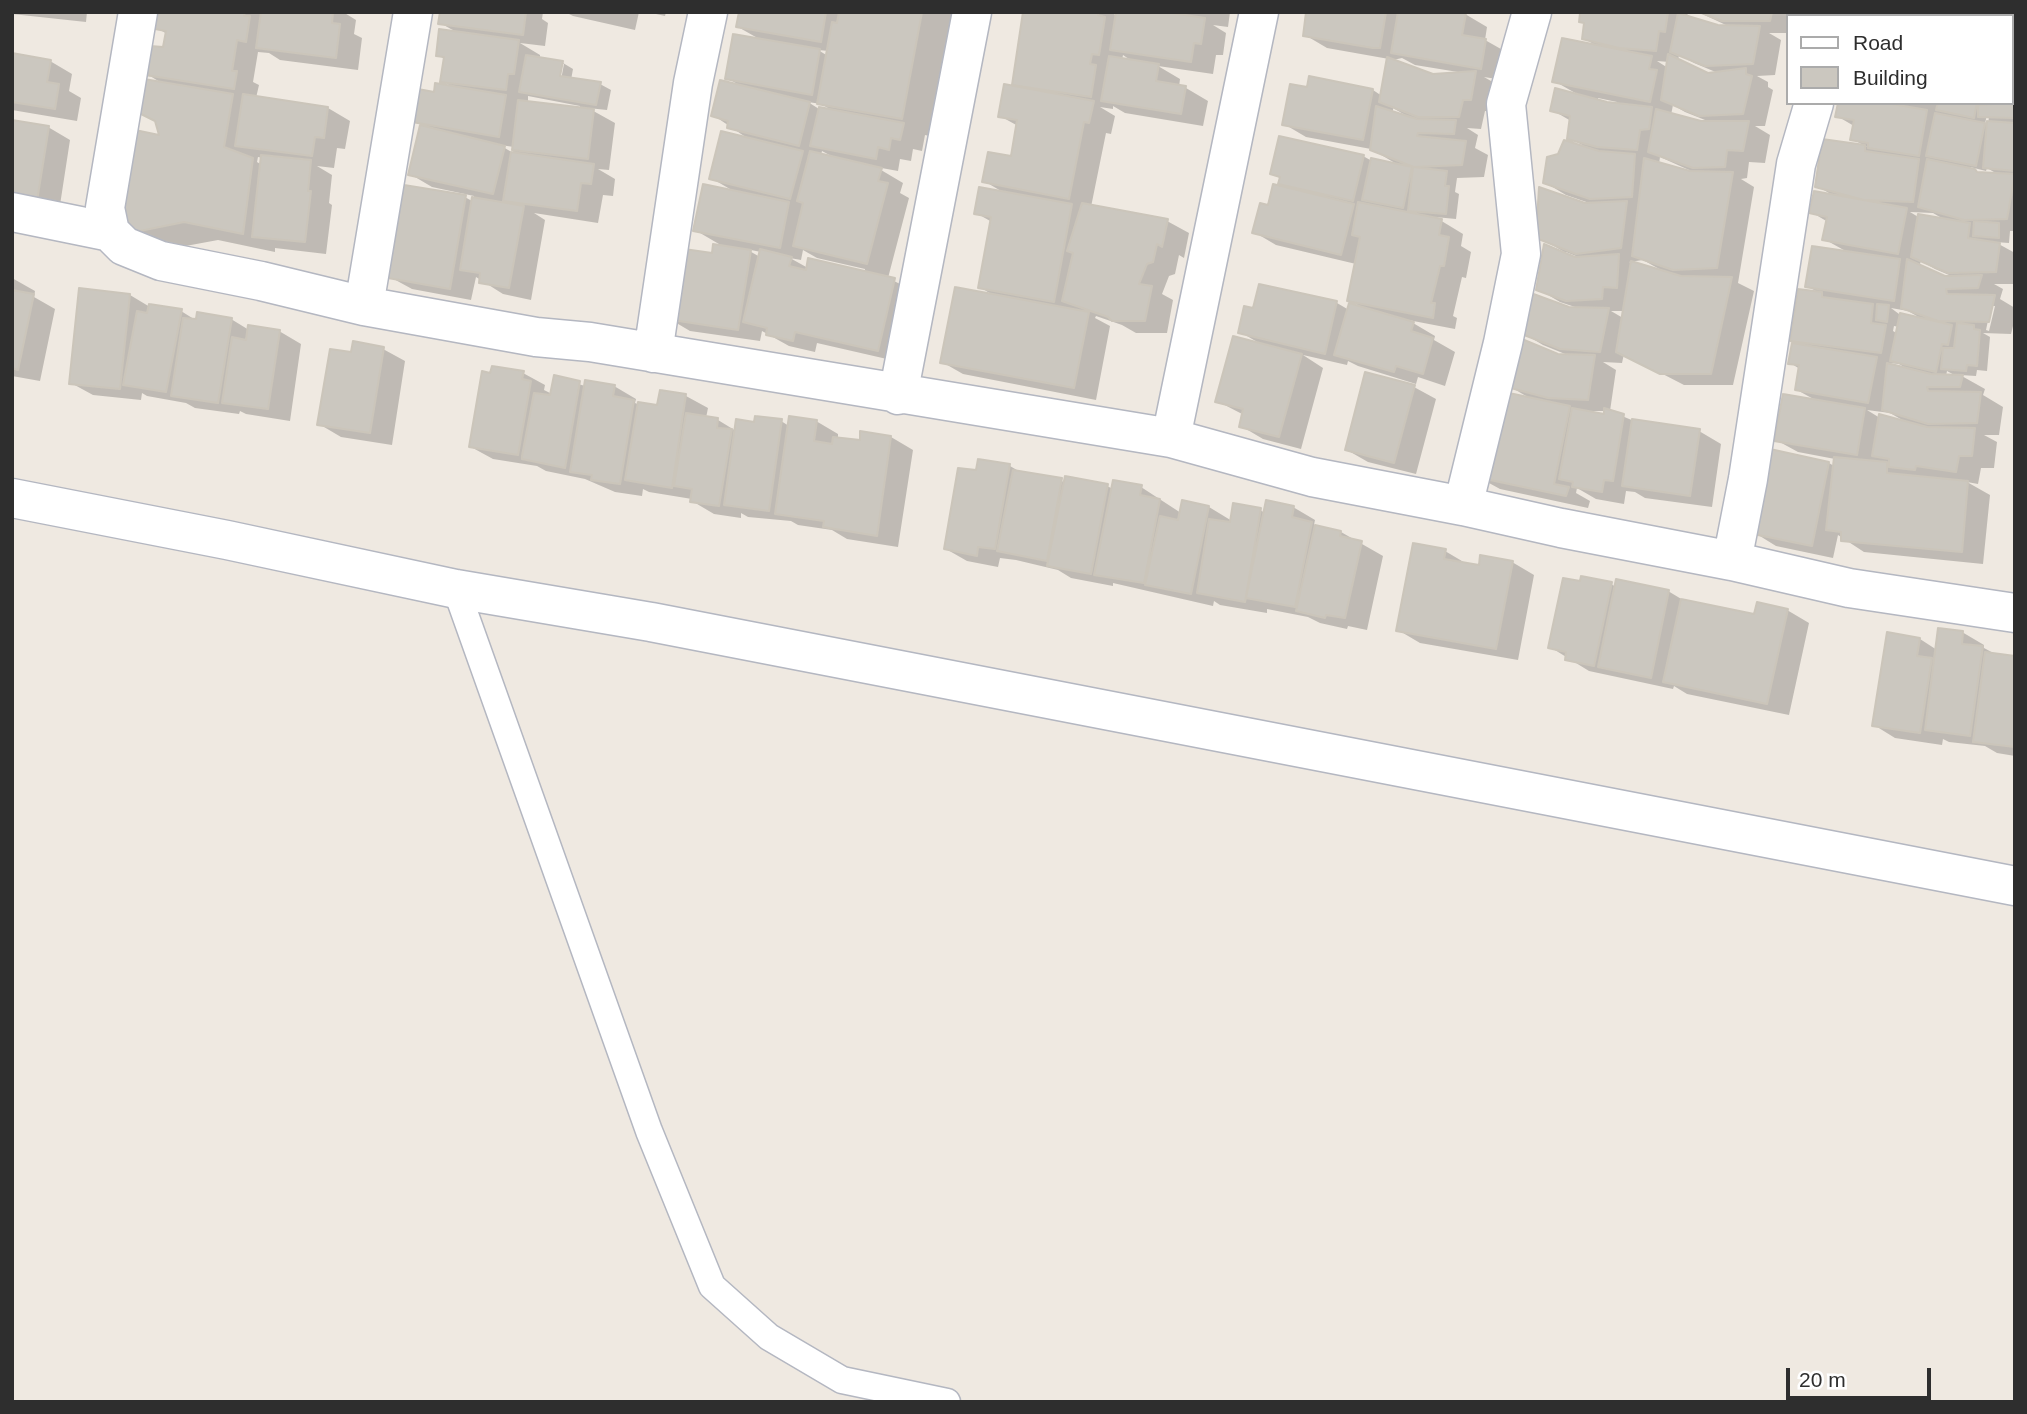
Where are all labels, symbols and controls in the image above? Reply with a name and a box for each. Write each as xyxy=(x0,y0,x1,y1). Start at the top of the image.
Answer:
legend xyxy=(1786,14,2013,105)
text: Road xyxy=(1853,31,1903,54)
text: Building xyxy=(1853,66,1928,89)
scale bar xyxy=(1789,1354,1934,1398)
text: 20 m xyxy=(1799,1368,1846,1391)

